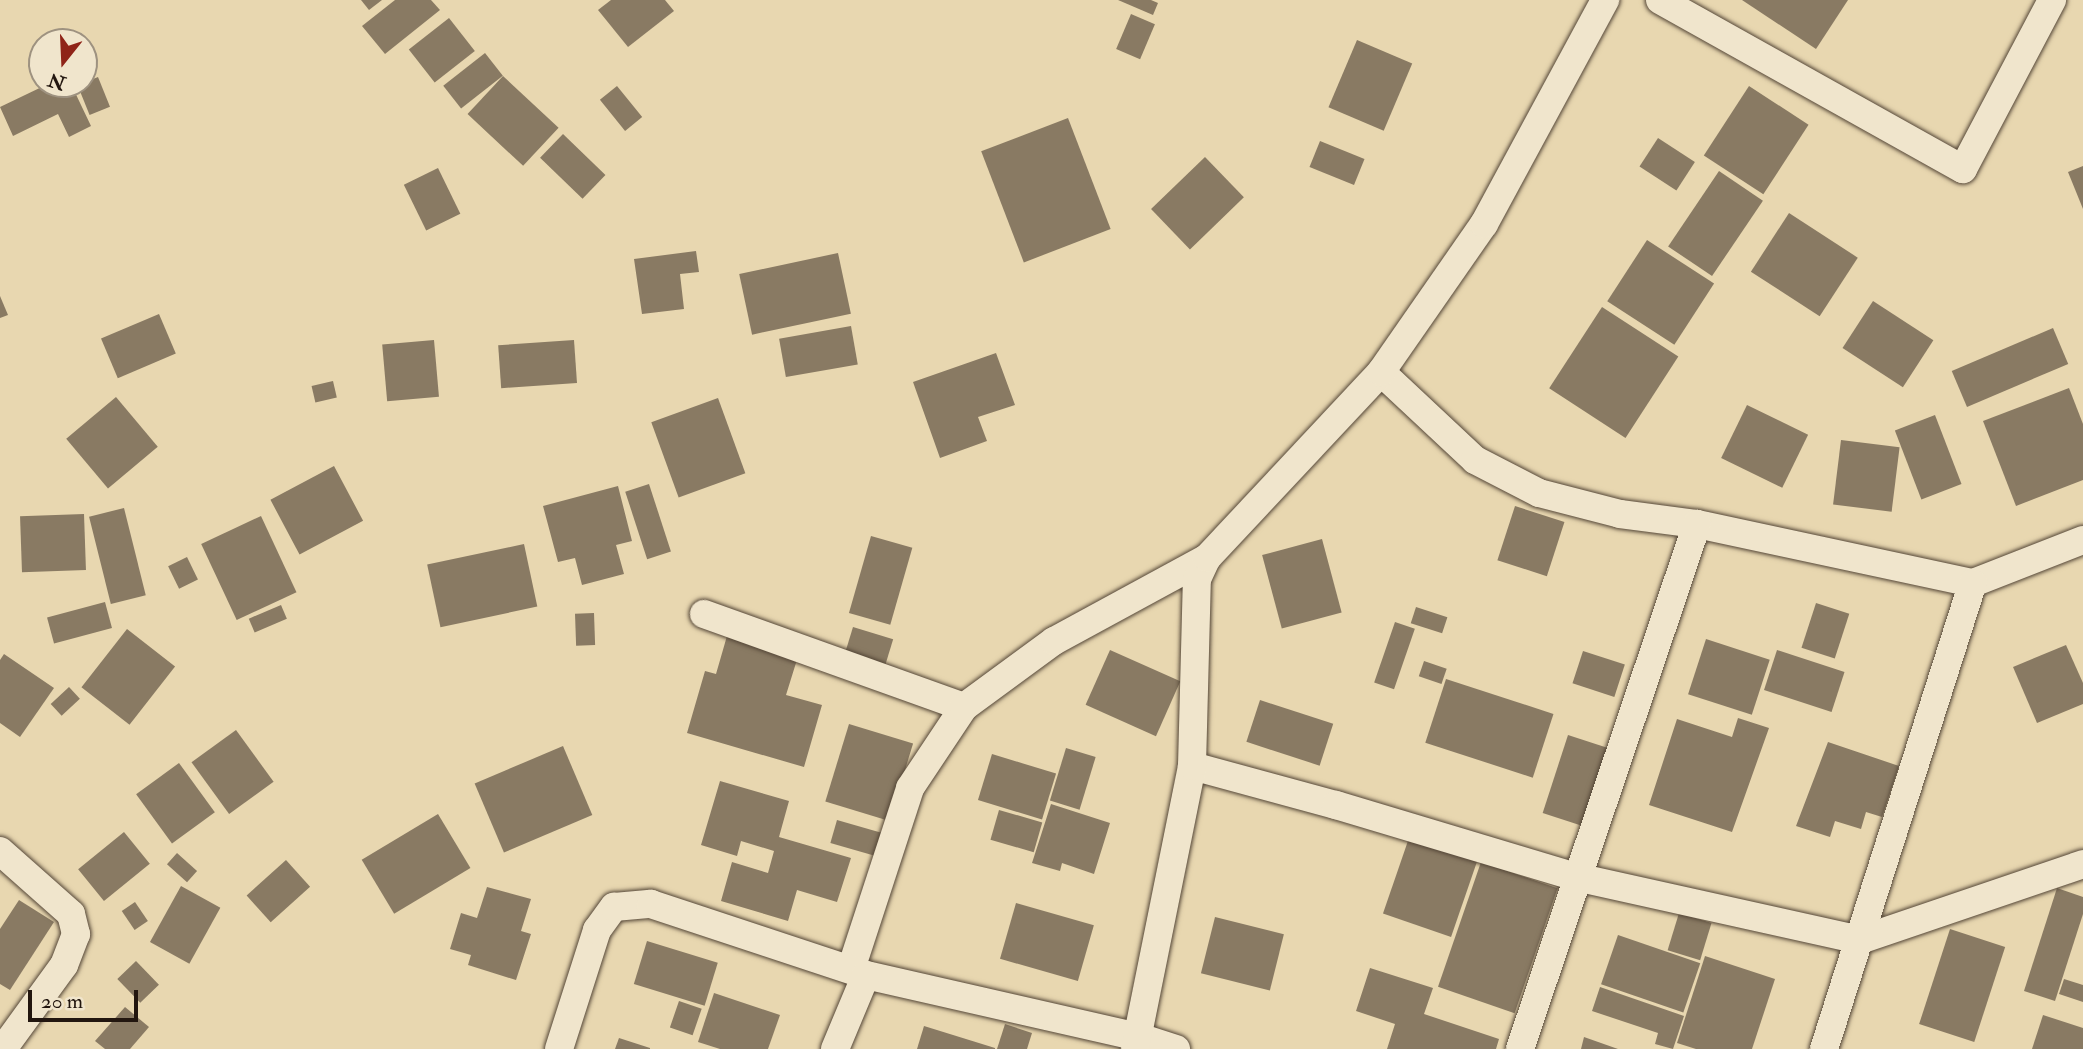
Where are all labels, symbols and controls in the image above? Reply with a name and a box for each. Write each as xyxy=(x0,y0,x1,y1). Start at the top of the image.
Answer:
north arrow xyxy=(28,28,98,98)
text: N xyxy=(45,67,69,95)
scale bar xyxy=(32,976,142,1020)
text: 20 m xyxy=(41,988,83,1015)

